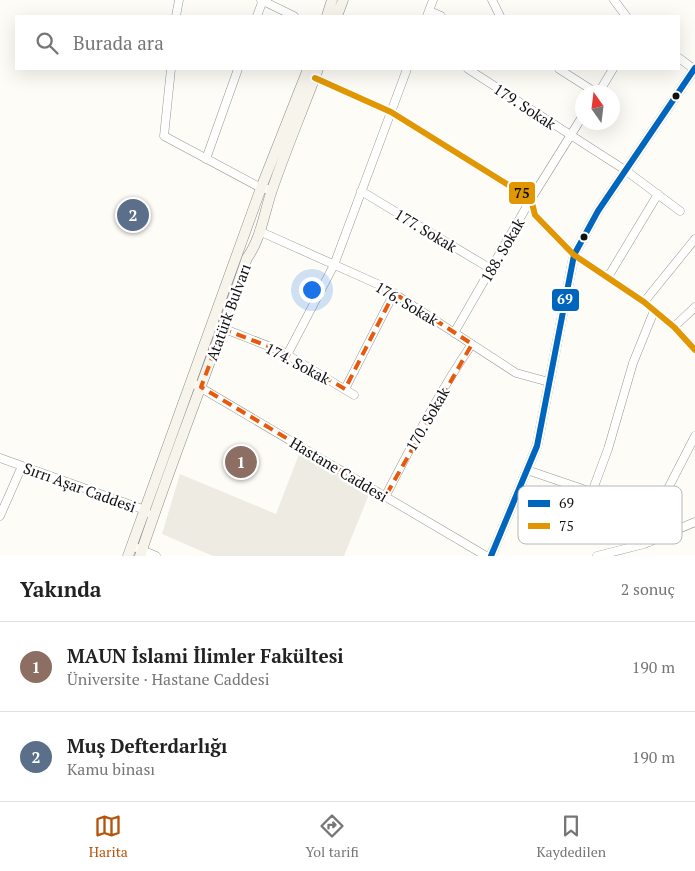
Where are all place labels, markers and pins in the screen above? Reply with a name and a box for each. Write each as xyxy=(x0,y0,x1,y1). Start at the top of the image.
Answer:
unlabelled marker xyxy=(671,91,681,101)
pin: 2 xyxy=(117,196,149,234)
unlabelled marker xyxy=(579,232,589,242)
pin: 1 xyxy=(225,443,257,481)

